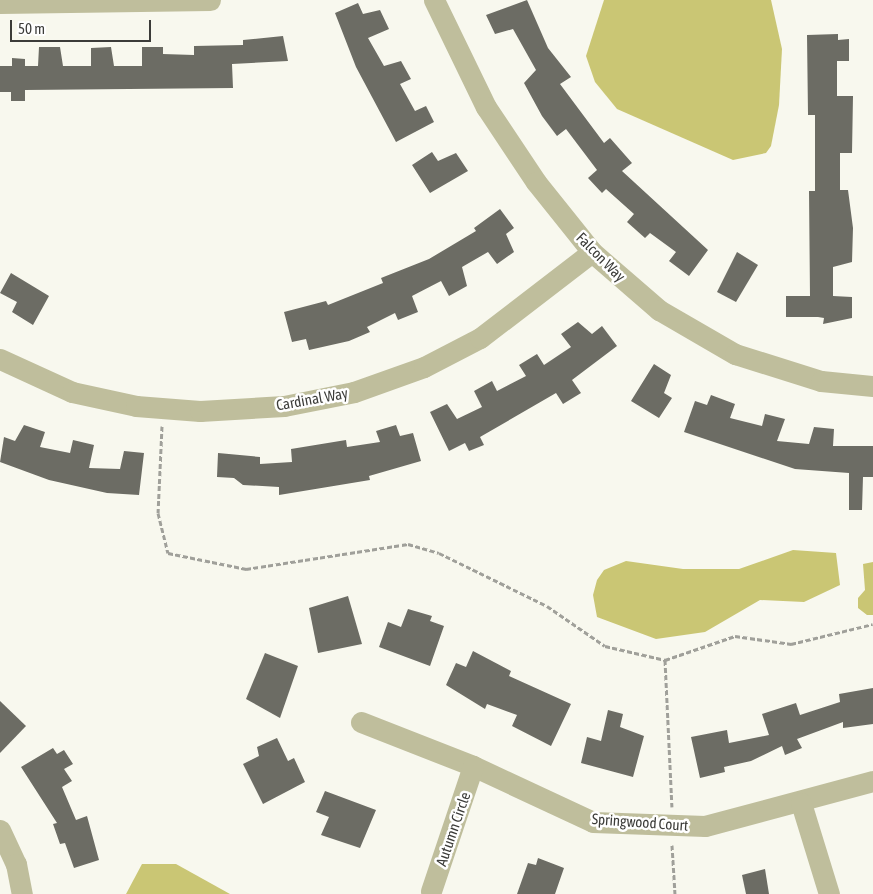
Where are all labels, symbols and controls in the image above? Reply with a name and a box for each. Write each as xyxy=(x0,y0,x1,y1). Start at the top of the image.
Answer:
scale bar xyxy=(12,10,154,42)
text: 50 m xyxy=(18,20,45,37)
street label: Falcon Way xyxy=(573,229,629,285)
street label: Cardinal Way xyxy=(275,384,349,414)
street label: Autumn Circle xyxy=(432,790,474,868)
street label: Springwood Court xyxy=(591,810,689,834)

